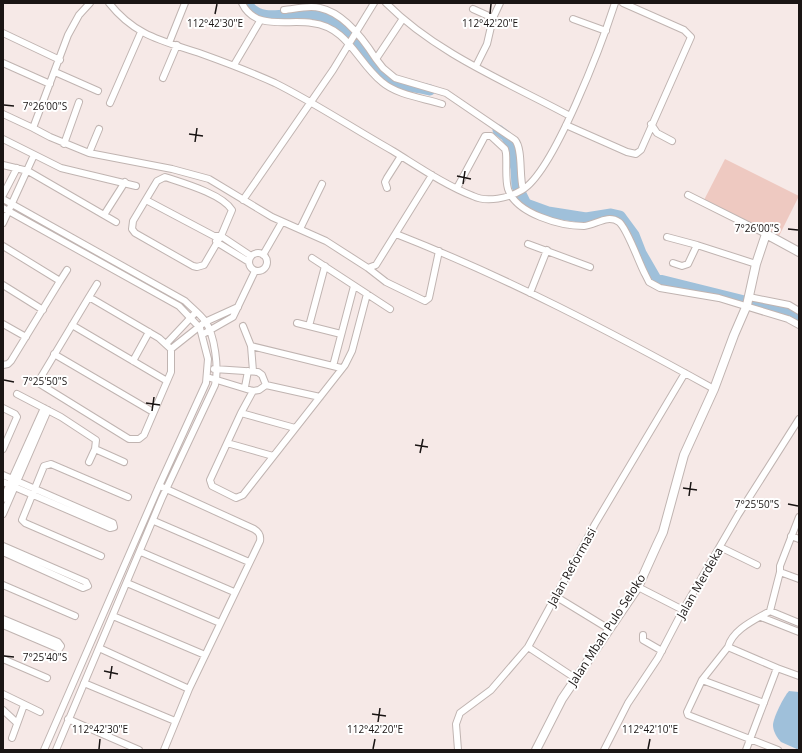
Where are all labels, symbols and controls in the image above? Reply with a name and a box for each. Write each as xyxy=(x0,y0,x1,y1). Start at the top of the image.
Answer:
text: 112°42'30"E xyxy=(187,16,243,30)
text: 112°42'20"E xyxy=(462,16,518,30)
text: 7°26'00"S xyxy=(23,99,67,113)
text: 7°26'00"S xyxy=(735,221,779,235)
text: 7°25'50"S xyxy=(23,374,67,388)
text: 7°25'50"S xyxy=(735,497,779,511)
street label: Jalan Reformasi xyxy=(543,525,600,610)
street label: Jalan Merdeka xyxy=(672,544,727,622)
street label: Jalan Mbah Pulo Seloko xyxy=(563,570,649,690)
text: 7°25'40"S xyxy=(23,650,67,664)
text: 112°42'30"E xyxy=(72,722,128,736)
text: 112°42'20"E xyxy=(347,722,403,736)
text: 112°42'10"E xyxy=(622,722,678,736)

